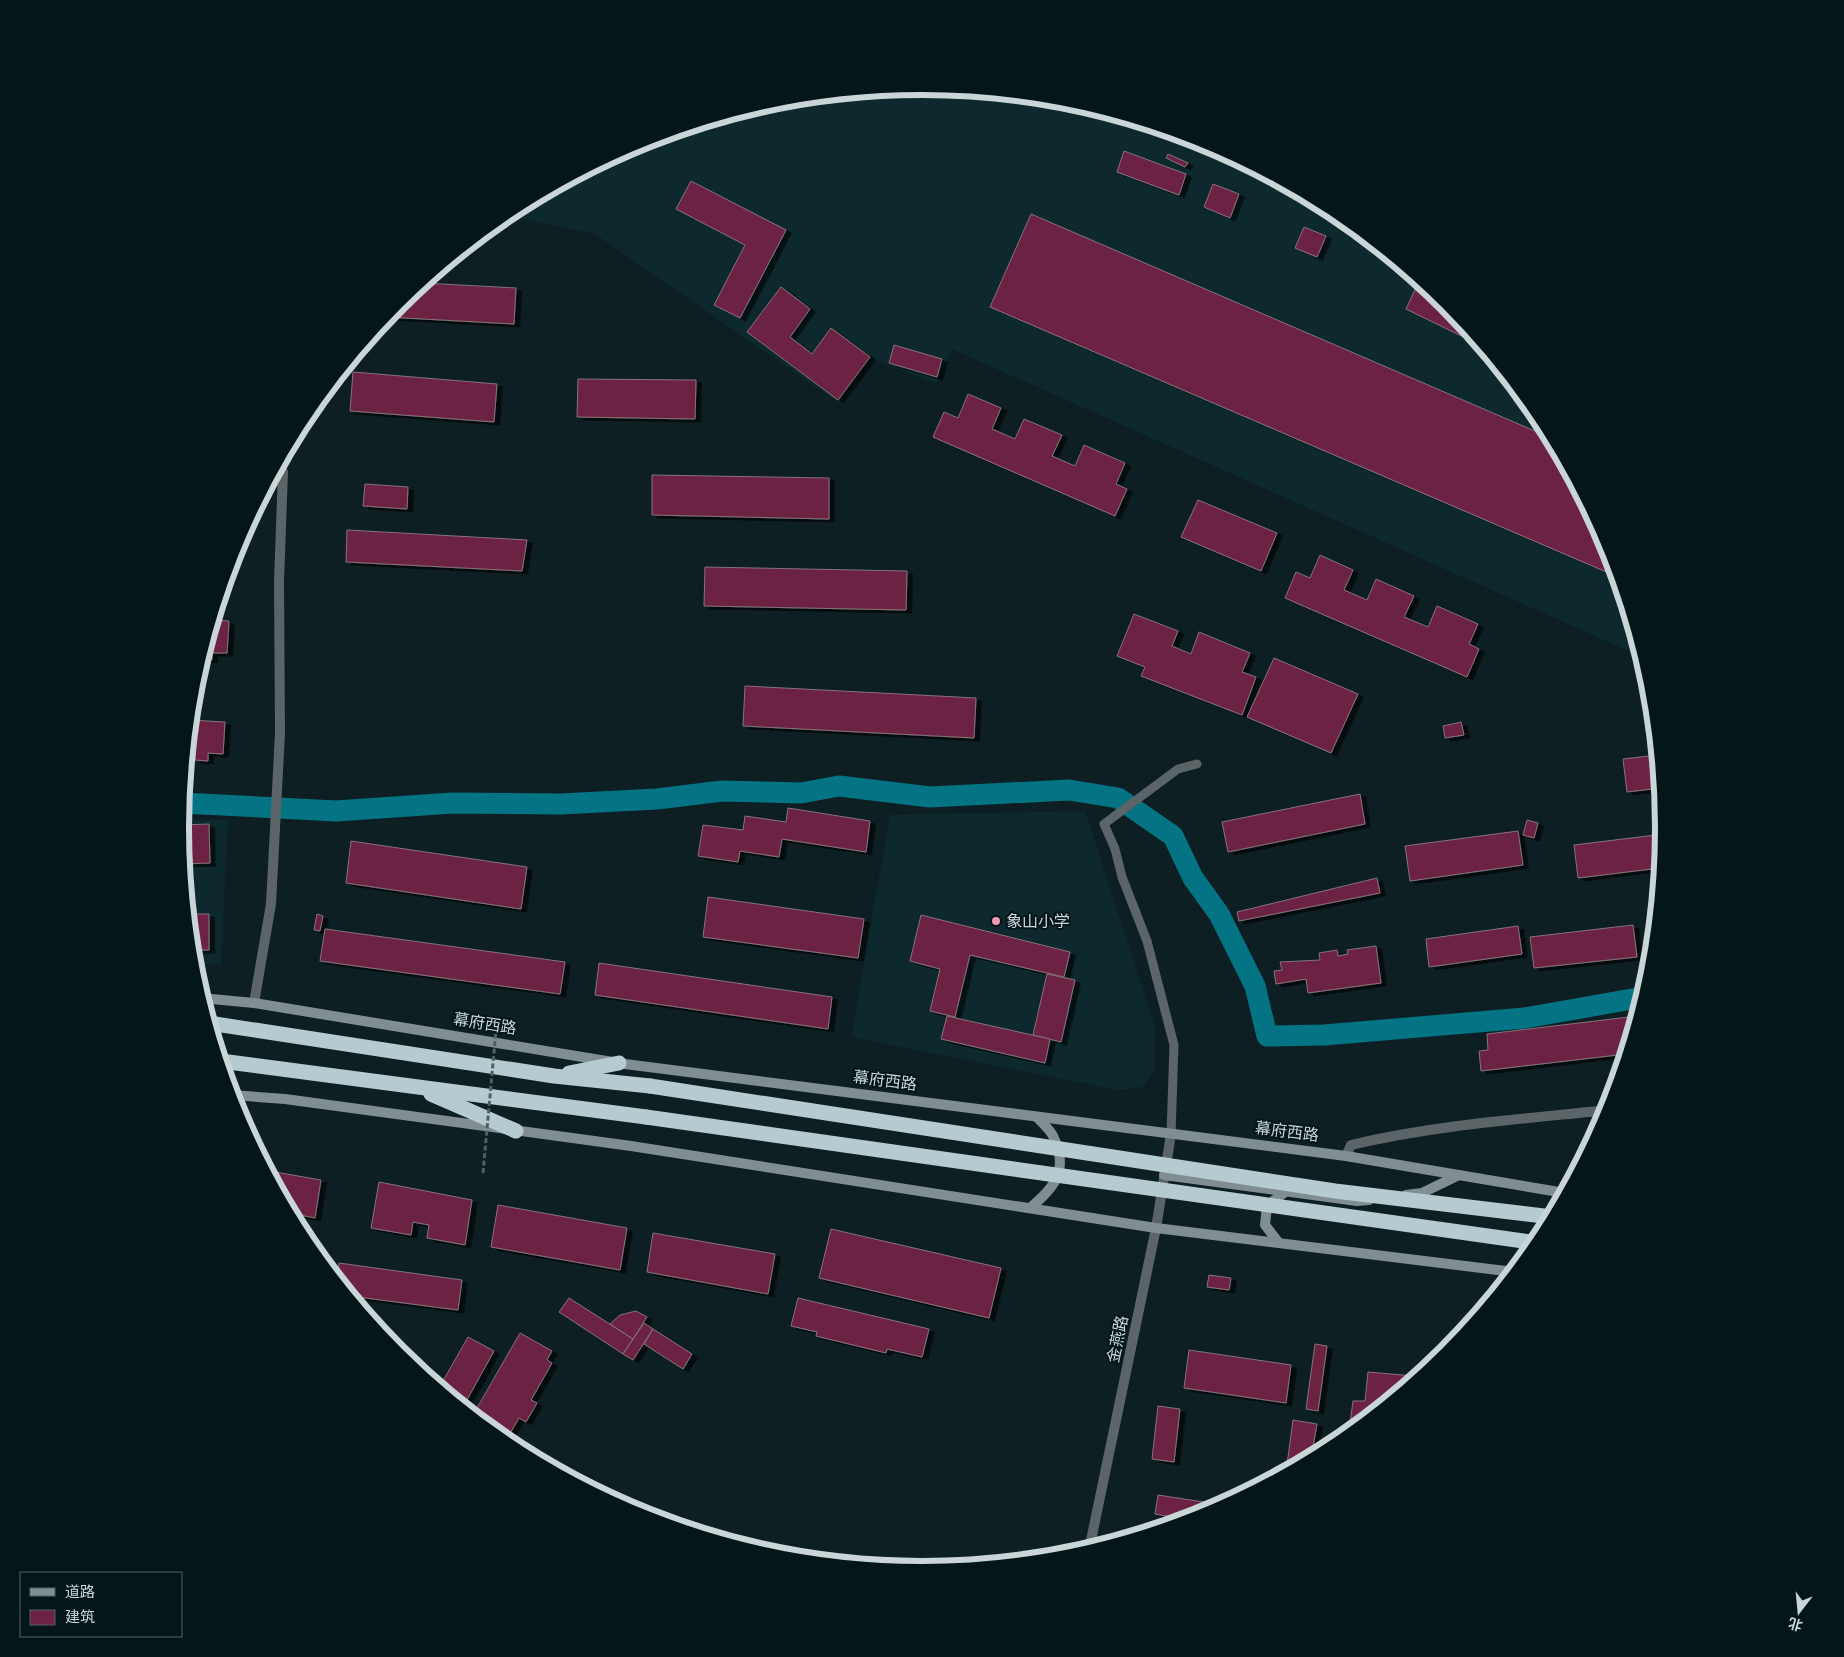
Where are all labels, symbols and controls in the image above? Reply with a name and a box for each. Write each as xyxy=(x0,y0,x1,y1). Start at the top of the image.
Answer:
place label: 象山小学 xyxy=(1006,912,1070,932)
marker: 象山小学 xyxy=(990,915,1002,927)
street label: 幕府西路 xyxy=(452,1010,518,1039)
street label: 幕府西路 xyxy=(852,1068,918,1095)
street label: 幕府西路 xyxy=(1254,1119,1320,1146)
street label: 金燕路 xyxy=(1104,1314,1133,1365)
legend xyxy=(20,1572,182,1637)
text: 道路 xyxy=(65,1583,95,1602)
north arrow xyxy=(1774,1587,1824,1637)
text: 建筑 xyxy=(65,1608,95,1627)
text: 北 xyxy=(1786,1614,1805,1634)

